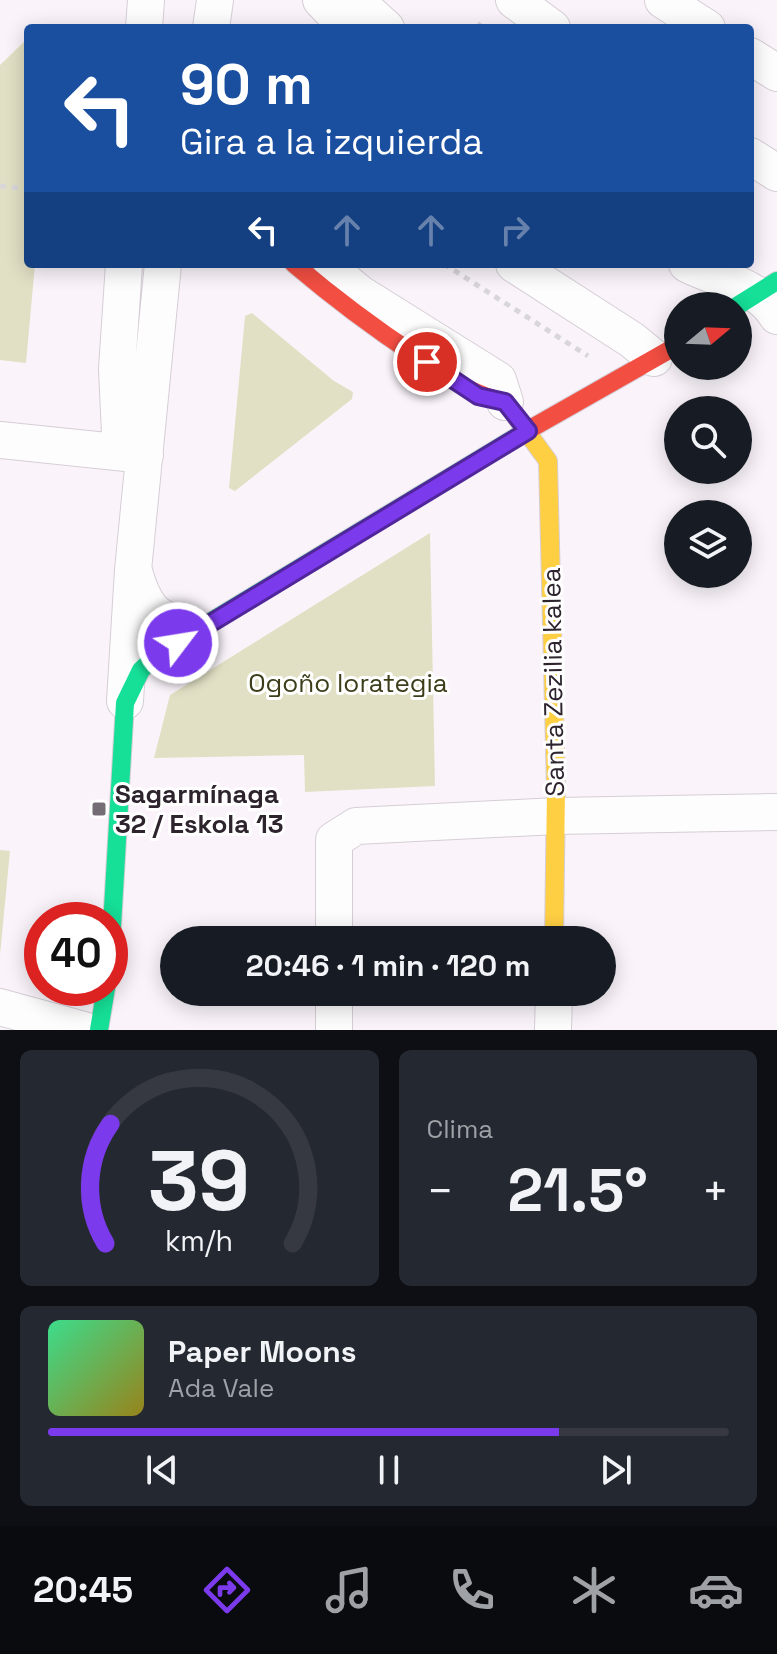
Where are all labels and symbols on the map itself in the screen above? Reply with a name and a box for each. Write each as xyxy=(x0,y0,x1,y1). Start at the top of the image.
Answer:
north arrow xyxy=(664,292,752,380)
pin xyxy=(393,328,461,396)
street label: Santa Zezilia kalea xyxy=(534,567,572,797)
position arrow xyxy=(136,601,220,685)
park label: Ogoño lorategia xyxy=(248,666,448,700)
place label: Sagarmínaga 32 / Eskola 13 xyxy=(115,777,283,841)
marker: Sagarmínaga 32 / Eskola 13 xyxy=(90,800,108,818)
speed limit sign: 40 xyxy=(24,902,128,1006)

